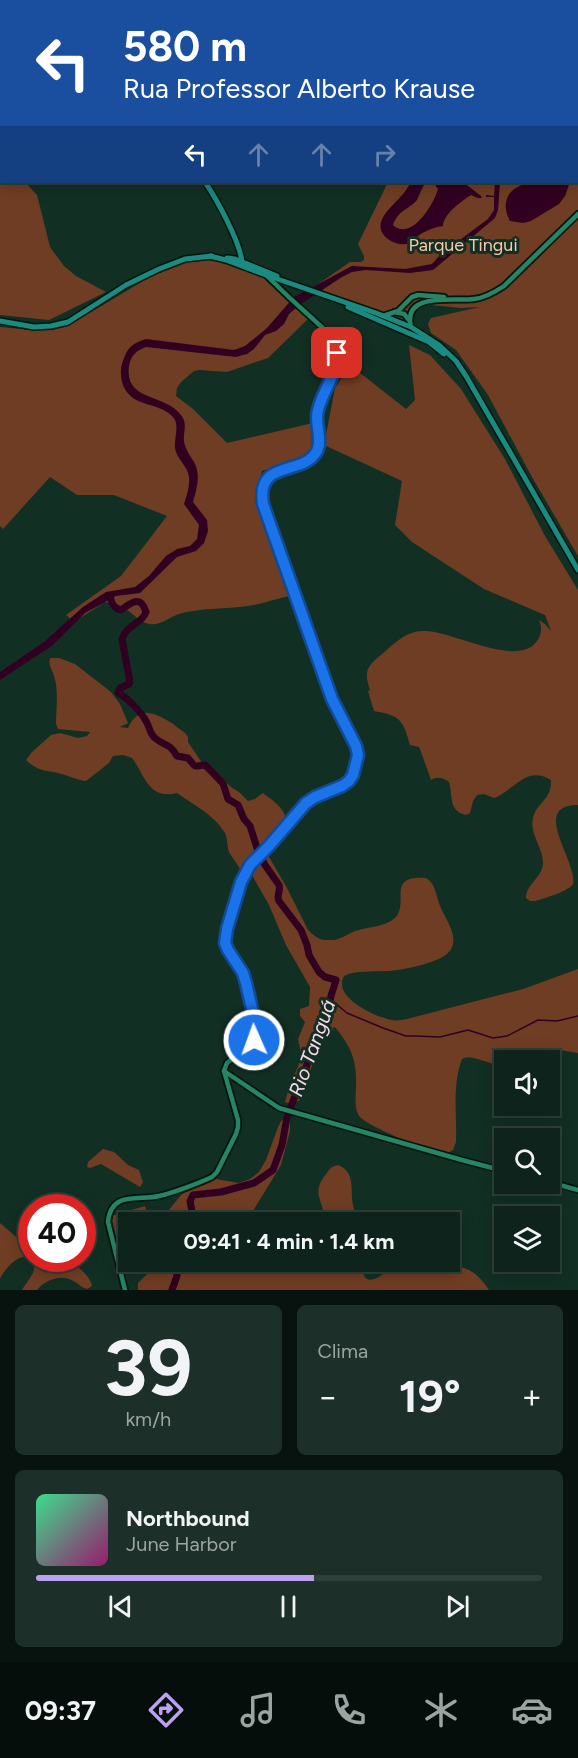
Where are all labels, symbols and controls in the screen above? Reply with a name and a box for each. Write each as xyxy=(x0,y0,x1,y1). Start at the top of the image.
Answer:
text: 580 m xyxy=(123,21,247,72)
icon: left xyxy=(24,24,102,102)
text: Rua Professor Alberto Krause xyxy=(123,72,475,105)
icon: left xyxy=(179,138,212,171)
icon: ahead xyxy=(242,138,275,171)
icon: ahead xyxy=(305,138,338,171)
icon: right xyxy=(368,138,401,171)
park label: Parque Tingui xyxy=(408,234,518,256)
pin xyxy=(311,327,362,378)
icon: arrive xyxy=(320,336,353,369)
water label: Rio Tanguá xyxy=(283,996,341,1100)
position arrow xyxy=(222,1008,286,1072)
map controls xyxy=(494,1050,560,1272)
button: sound xyxy=(494,1050,560,1116)
button: search xyxy=(494,1128,560,1194)
speed limit sign: 40 xyxy=(18,1194,96,1272)
button: layers xyxy=(494,1206,560,1272)
text: 09:41 · 4 min · 1.4 km xyxy=(184,1228,394,1255)
text: 39 xyxy=(104,1321,193,1415)
text: Clima xyxy=(318,1339,368,1363)
text: 19° xyxy=(399,1369,461,1423)
text: − xyxy=(318,1377,338,1416)
text: + xyxy=(521,1377,542,1416)
text: km/h xyxy=(125,1407,171,1431)
text: Northbound xyxy=(126,1505,250,1532)
text: June Harbor xyxy=(126,1532,237,1556)
icon: previous xyxy=(104,1590,137,1623)
icon: pause xyxy=(272,1590,305,1623)
icon: next xyxy=(441,1590,474,1623)
icon: directions xyxy=(145,1689,187,1731)
icon: music xyxy=(237,1689,279,1731)
icon: phone xyxy=(328,1689,370,1731)
icon: climate xyxy=(420,1689,462,1731)
icon: car xyxy=(511,1689,553,1731)
text: 09:37 xyxy=(25,1694,96,1727)

